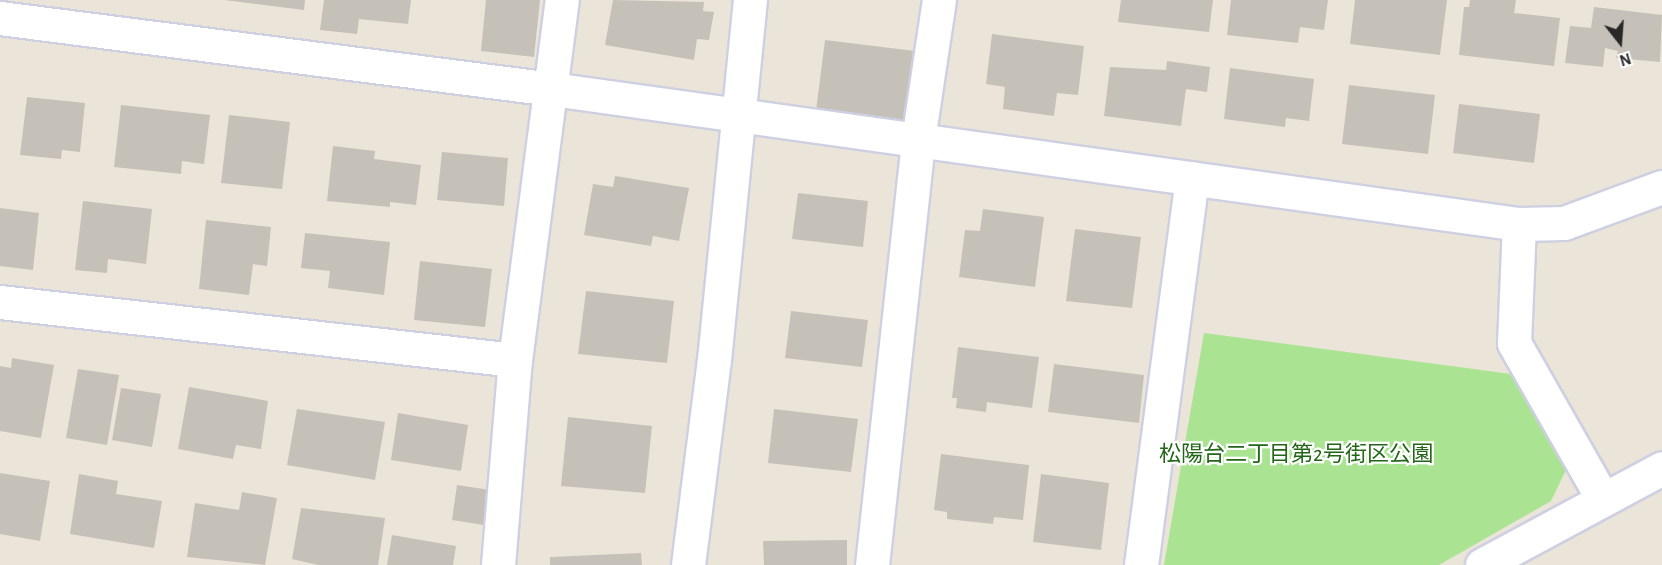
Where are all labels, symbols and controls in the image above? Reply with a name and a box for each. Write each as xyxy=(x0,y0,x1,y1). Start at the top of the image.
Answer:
north arrow xyxy=(1590,12,1650,72)
text: N xyxy=(1618,50,1633,68)
park label: 松陽台二丁目第2号街区公園 xyxy=(1159,442,1433,468)

